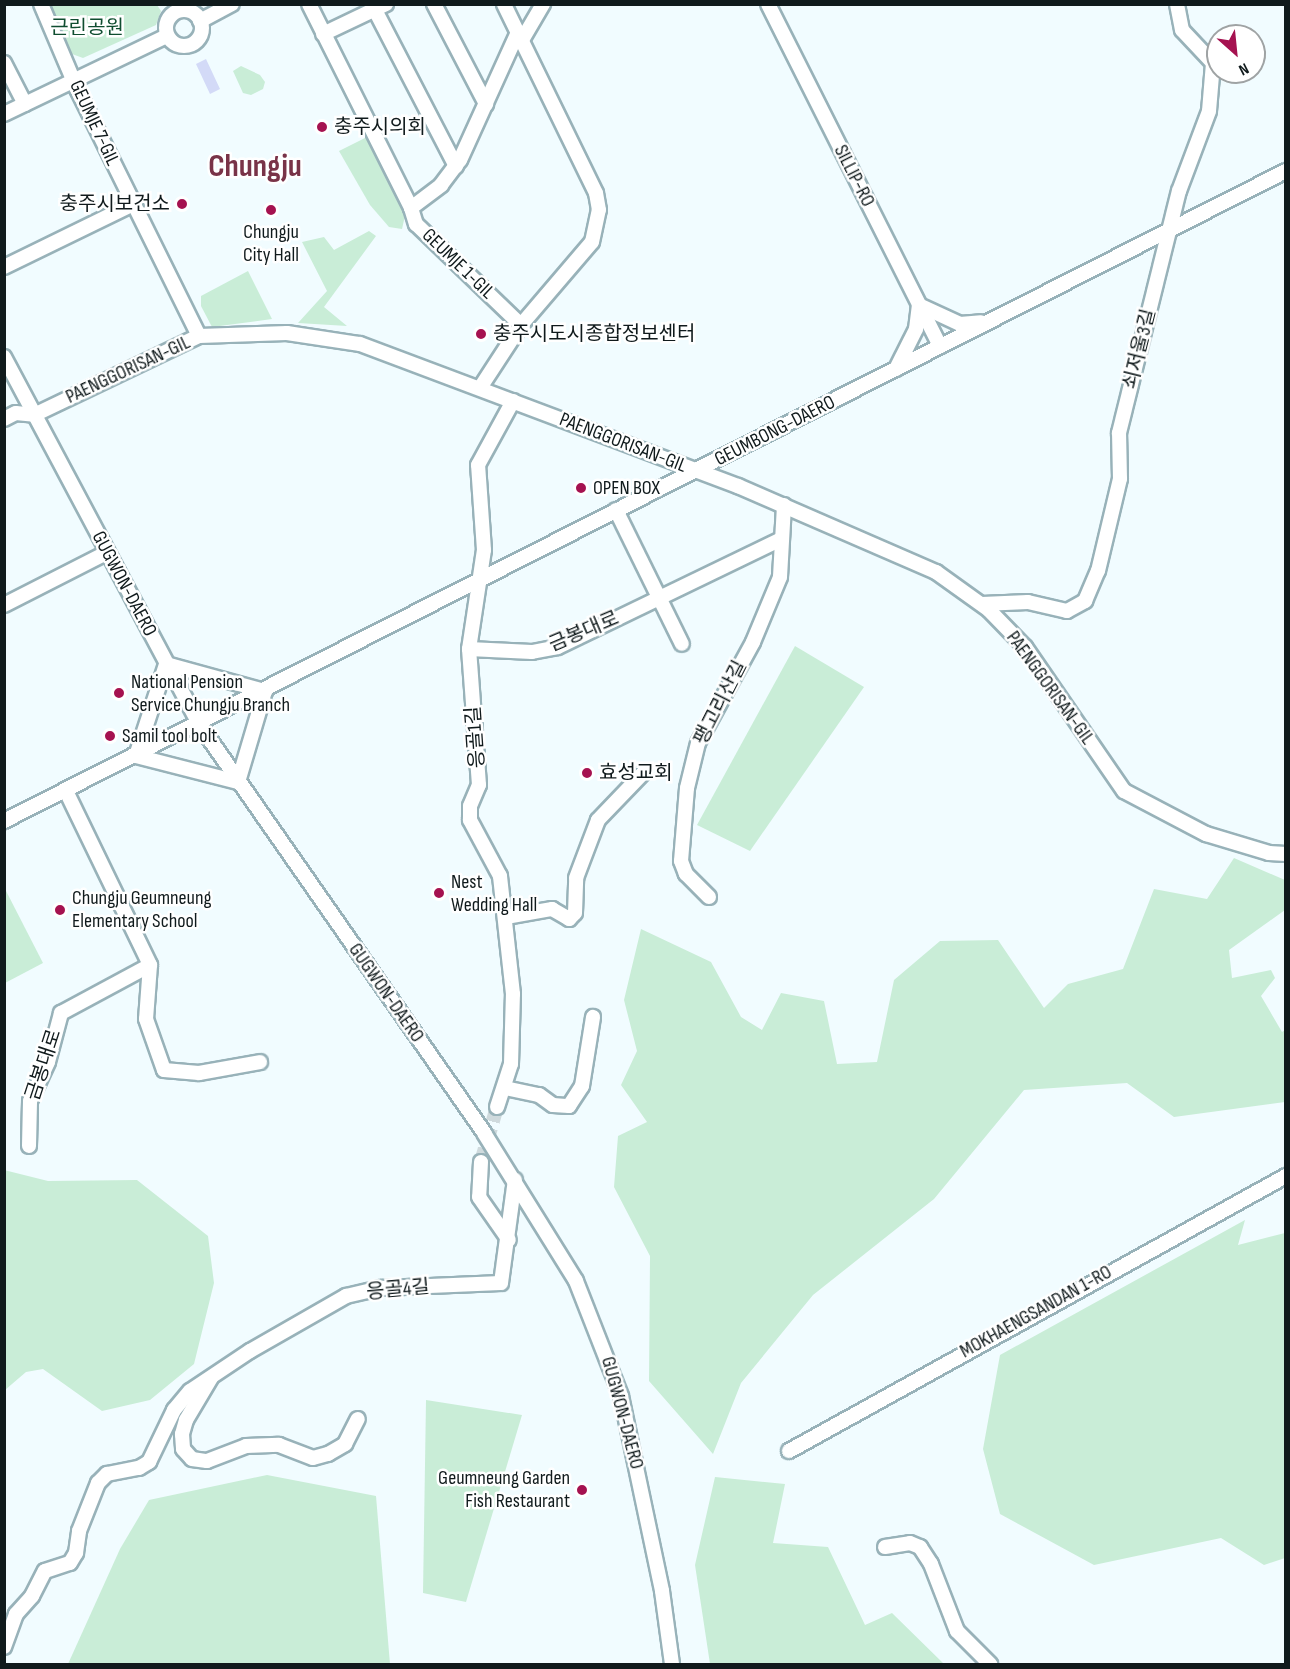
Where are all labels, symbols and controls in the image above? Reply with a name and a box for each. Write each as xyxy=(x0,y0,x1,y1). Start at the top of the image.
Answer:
park label: 근린공원 xyxy=(50,16,124,40)
north arrow xyxy=(1206,24,1266,84)
text: N xyxy=(1235,58,1252,79)
street label: GEUMJE 7-GIL xyxy=(64,77,124,169)
place label: 충주시의회 xyxy=(334,115,426,139)
marker: 충주시의회 xyxy=(315,120,329,134)
street label: SILLIP-RO xyxy=(828,141,880,211)
district label: Chungju xyxy=(208,148,302,186)
place label: 충주시보건소 xyxy=(60,192,170,216)
marker: 충주시보건소 xyxy=(175,197,189,211)
marker: Chungju City Hall xyxy=(264,203,278,217)
place label: Chungju City Hall xyxy=(243,220,299,267)
street label: GEUMJE 1-GIL xyxy=(417,224,499,304)
street label: 쇠저울3길 xyxy=(1118,306,1162,392)
place label: 충주시도시종합정보센터 xyxy=(493,322,695,346)
marker: 충주시도시종합정보센터 xyxy=(474,327,488,341)
street label: PAENGGORISAN-GIL xyxy=(62,331,194,409)
street label: GEUMBONG-DAERO xyxy=(711,390,839,472)
street label: PAENGGORISAN-GIL xyxy=(556,408,690,478)
place label: OPEN BOX xyxy=(593,476,660,500)
marker: OPEN BOX xyxy=(574,481,588,495)
street label: GUGWON-DAERO xyxy=(86,527,162,641)
street label: 금봉대로 xyxy=(545,607,623,657)
street label: PAENGGORISAN-GIL xyxy=(1001,627,1099,749)
street label: 팽고리산길 xyxy=(689,657,753,749)
place label: National Pension Service Chungju Branch xyxy=(131,670,290,717)
marker: National Pension Service Chungju Branch xyxy=(112,686,126,700)
street label: 응골1길 xyxy=(462,705,490,769)
place label: Samil tool bolt xyxy=(122,724,218,748)
marker: Samil tool bolt xyxy=(103,729,117,743)
place label: 효성교회 xyxy=(599,761,673,785)
marker: 효성교회 xyxy=(580,766,594,780)
place label: Nest Wedding Hall xyxy=(451,870,537,917)
place label: Chungju Geumneung Elementary School xyxy=(72,886,211,933)
marker: Nest Wedding Hall xyxy=(432,886,446,900)
marker: Chungju Geumneung Elementary School xyxy=(53,903,67,917)
street label: GUGWON-DAERO xyxy=(343,939,429,1047)
street label: 금봉대로 xyxy=(21,1026,67,1104)
street label: MOKHAENGSANDAN 1-RO xyxy=(956,1260,1116,1364)
street label: 응골4길 xyxy=(365,1275,431,1305)
street label: GUGWON-DAERO xyxy=(595,1354,649,1472)
place label: Geumneung Garden Fish Restaurant xyxy=(438,1466,570,1513)
marker: Geumneung Garden Fish Restaurant xyxy=(575,1483,589,1497)

